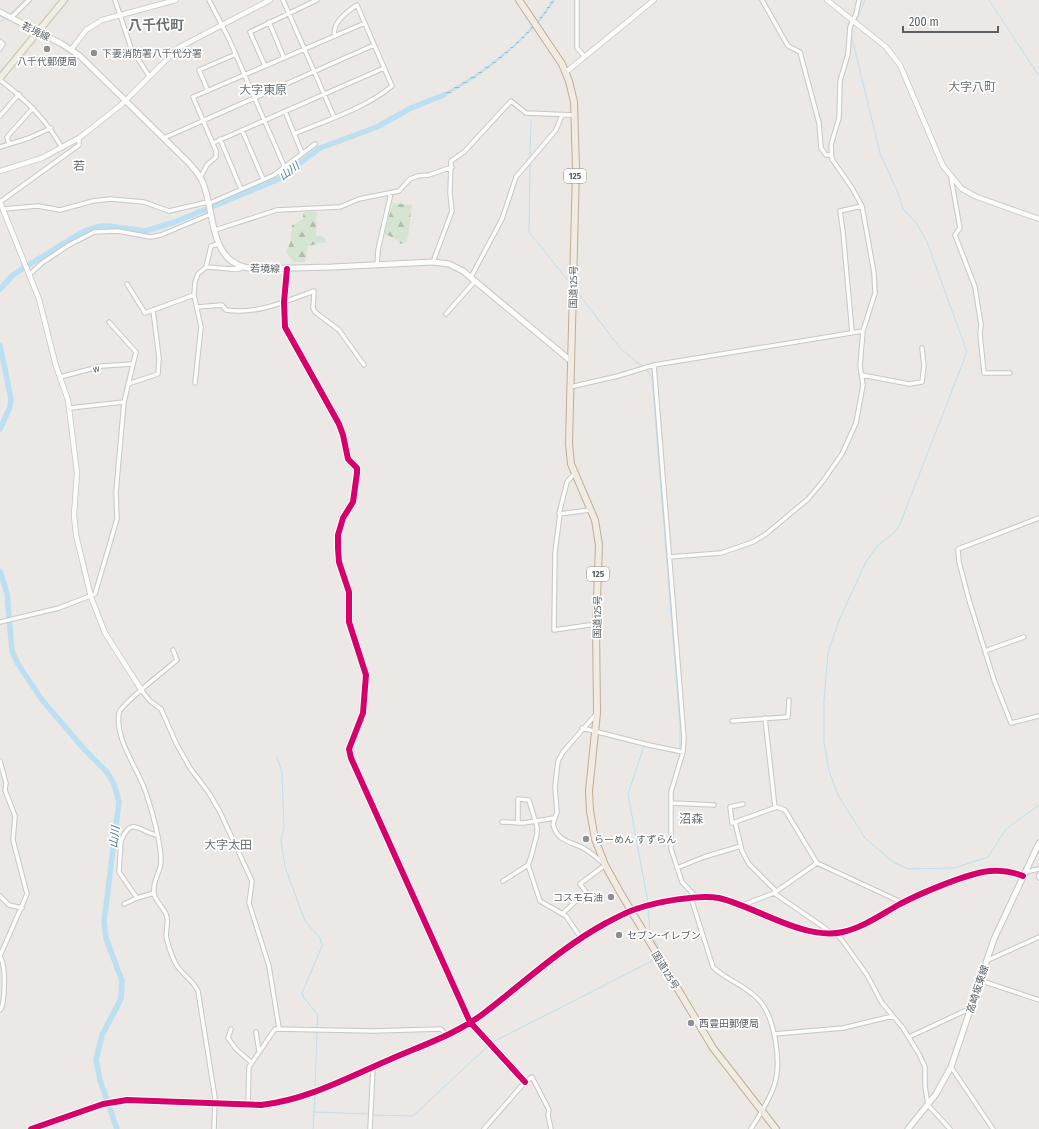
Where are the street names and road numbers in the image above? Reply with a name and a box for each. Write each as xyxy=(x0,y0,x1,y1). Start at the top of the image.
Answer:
street label: 若境線 xyxy=(19,20,52,44)
road number: 125 xyxy=(564,169,586,183)
street label: 若境線 xyxy=(250,263,280,275)
street label: 国道125号 xyxy=(568,265,580,309)
street label: w xyxy=(92,362,101,376)
road number: 125 xyxy=(587,567,609,581)
street label: 国道125号 xyxy=(592,595,604,639)
street label: 国道125号 xyxy=(649,949,681,992)
street label: 高崎坂東線 xyxy=(965,964,991,1015)

